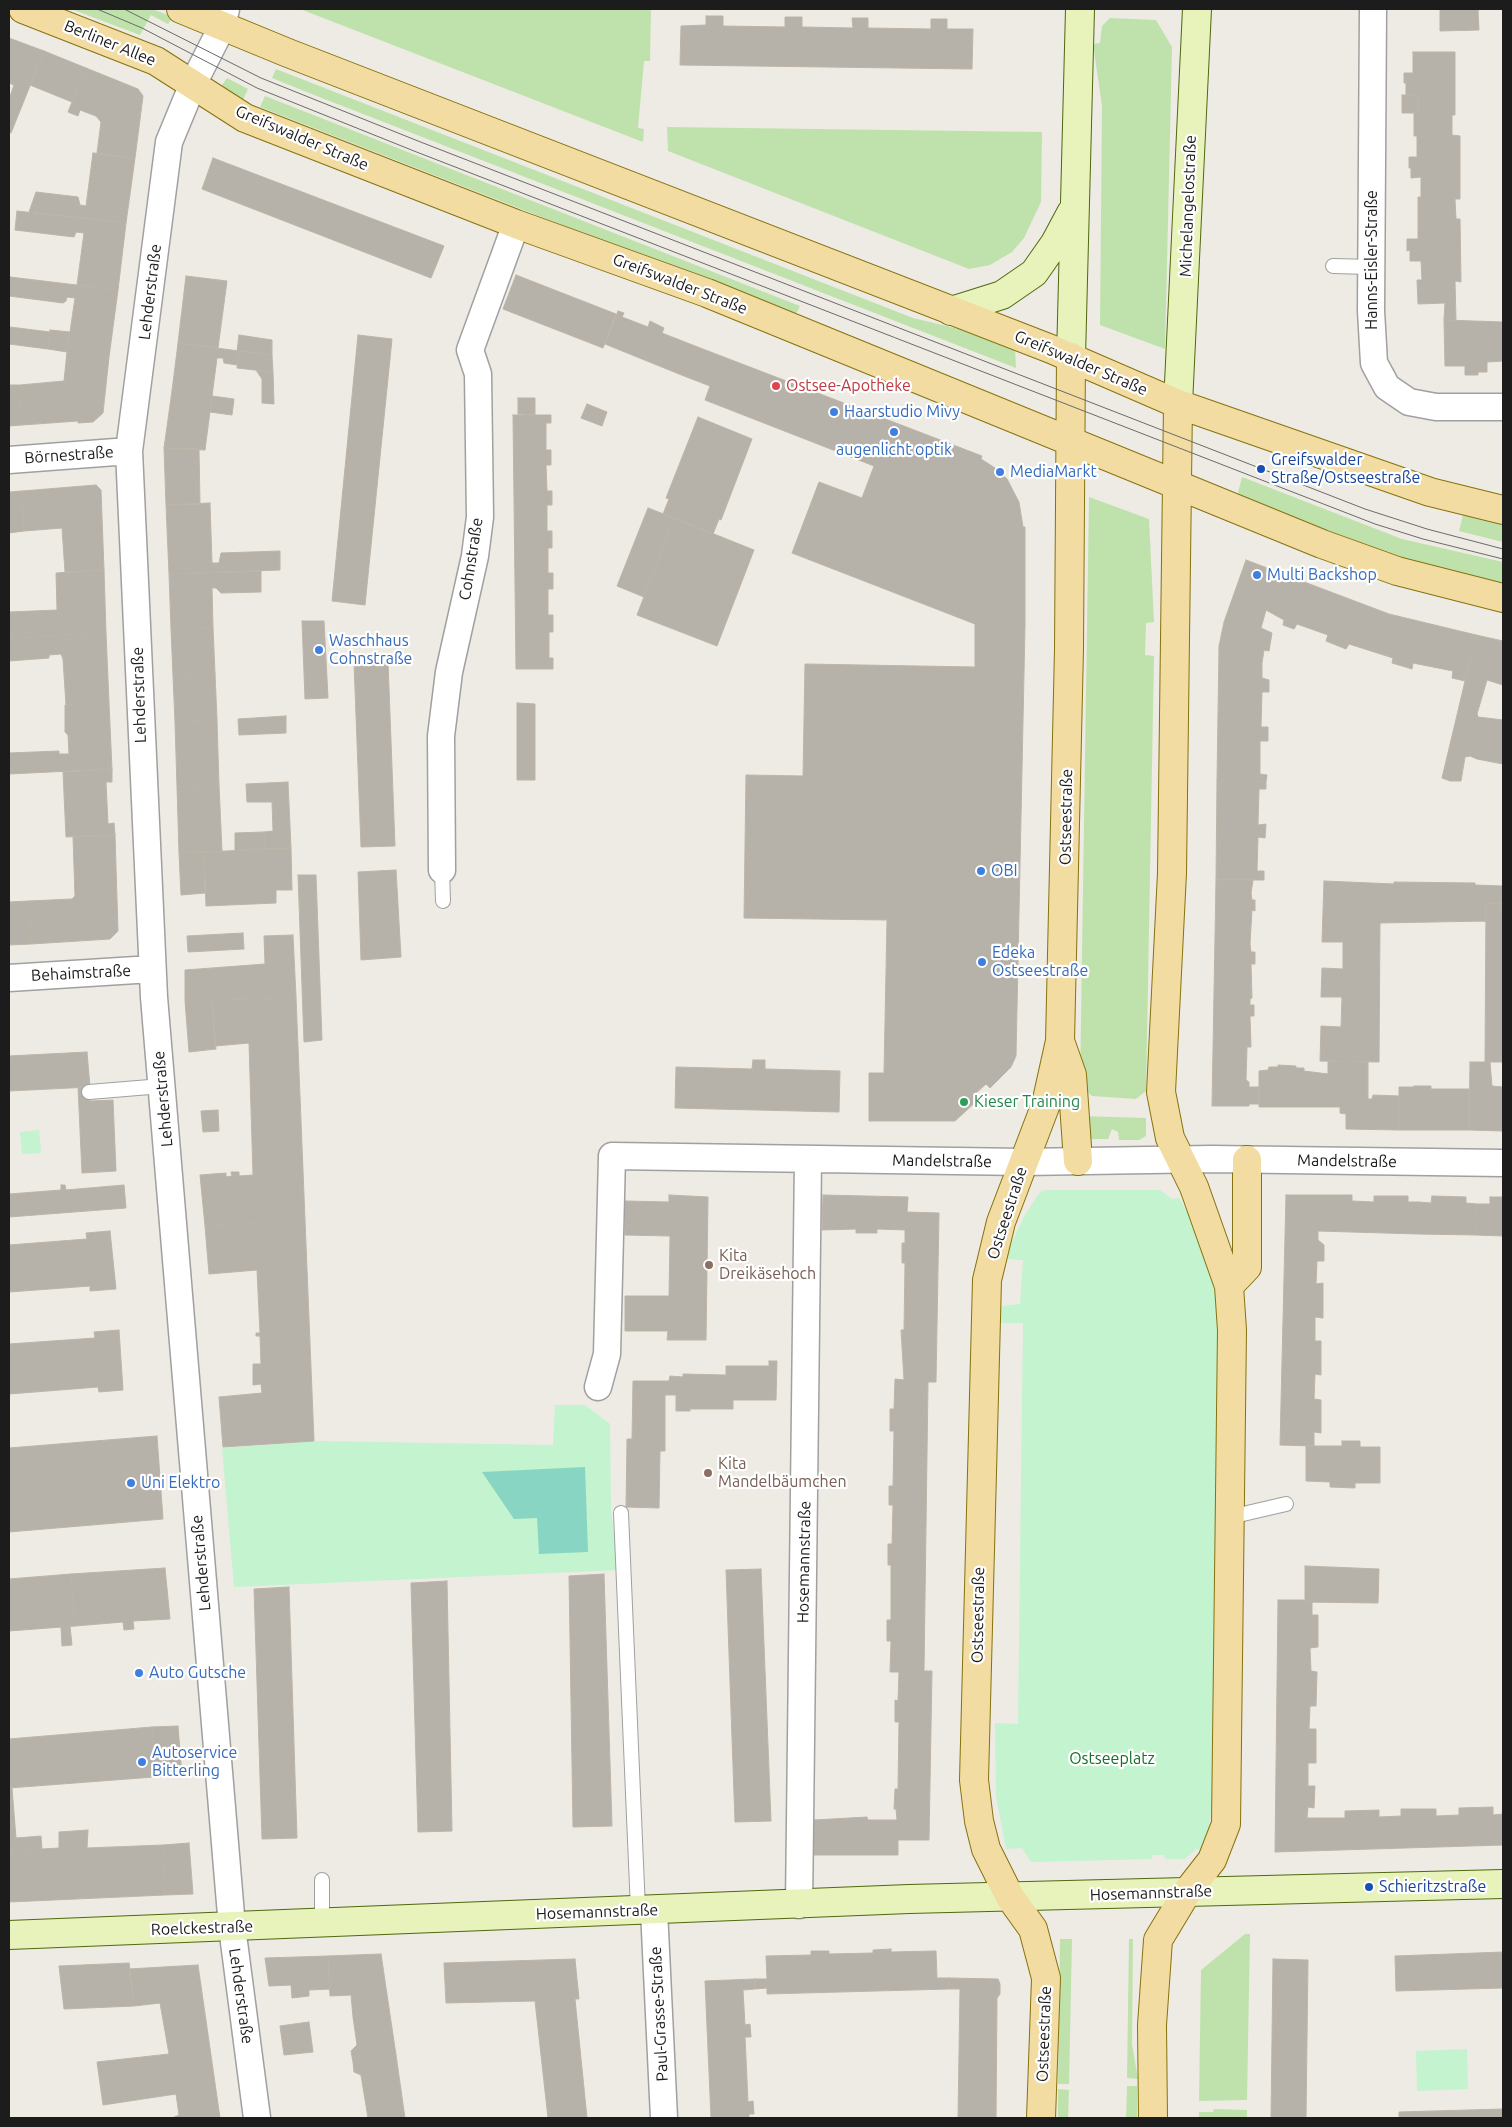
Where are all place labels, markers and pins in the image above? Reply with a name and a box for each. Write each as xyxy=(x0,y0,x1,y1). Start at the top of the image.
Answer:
place label: Ostsee-Apotheke xyxy=(786,376,911,396)
marker: Ostsee-Apotheke xyxy=(770,380,782,392)
place label: Haarstudio Mivy xyxy=(844,402,960,422)
marker: Haarstudio Mivy xyxy=(828,406,840,418)
marker: augenlicht optik xyxy=(888,426,900,438)
place label: augenlicht optik xyxy=(836,440,952,460)
place label: Greifswalder Straße/Ostseestraße xyxy=(1271,450,1420,488)
place label: MediaMarkt xyxy=(1010,462,1097,482)
marker: Greifswalder Straße/Ostseestraße xyxy=(1255,463,1267,475)
marker: MediaMarkt xyxy=(994,466,1006,478)
place label: Multi Backshop xyxy=(1267,565,1377,585)
marker: Multi Backshop xyxy=(1251,569,1263,581)
place label: Waschhaus Cohnstraße xyxy=(329,631,412,669)
marker: Waschhaus Cohnstraße xyxy=(313,644,325,656)
place label: OBI xyxy=(991,861,1018,881)
marker: OBI xyxy=(975,865,987,877)
place label: Edeka Ostseestraße xyxy=(992,943,1088,981)
marker: Edeka Ostseestraße xyxy=(976,956,988,968)
place label: Kieser Training xyxy=(974,1092,1080,1112)
marker: Kieser Training xyxy=(958,1096,970,1108)
place label: Kita Dreikäsehoch xyxy=(719,1246,816,1284)
marker: Kita Dreikäsehoch xyxy=(703,1259,715,1271)
place label: Kita Mandelbäumchen xyxy=(718,1454,847,1492)
marker: Kita Mandelbäumchen xyxy=(702,1467,714,1479)
place label: Uni Elektro xyxy=(141,1473,220,1493)
marker: Uni Elektro xyxy=(125,1477,137,1489)
place label: Auto Gutsche xyxy=(149,1663,246,1683)
marker: Auto Gutsche xyxy=(133,1667,145,1679)
place label: Autoservice Bitterling xyxy=(152,1743,237,1781)
marker: Autoservice Bitterling xyxy=(136,1756,148,1768)
place label: Schieritzstraße xyxy=(1379,1877,1486,1897)
marker: Schieritzstraße xyxy=(1363,1881,1375,1893)

